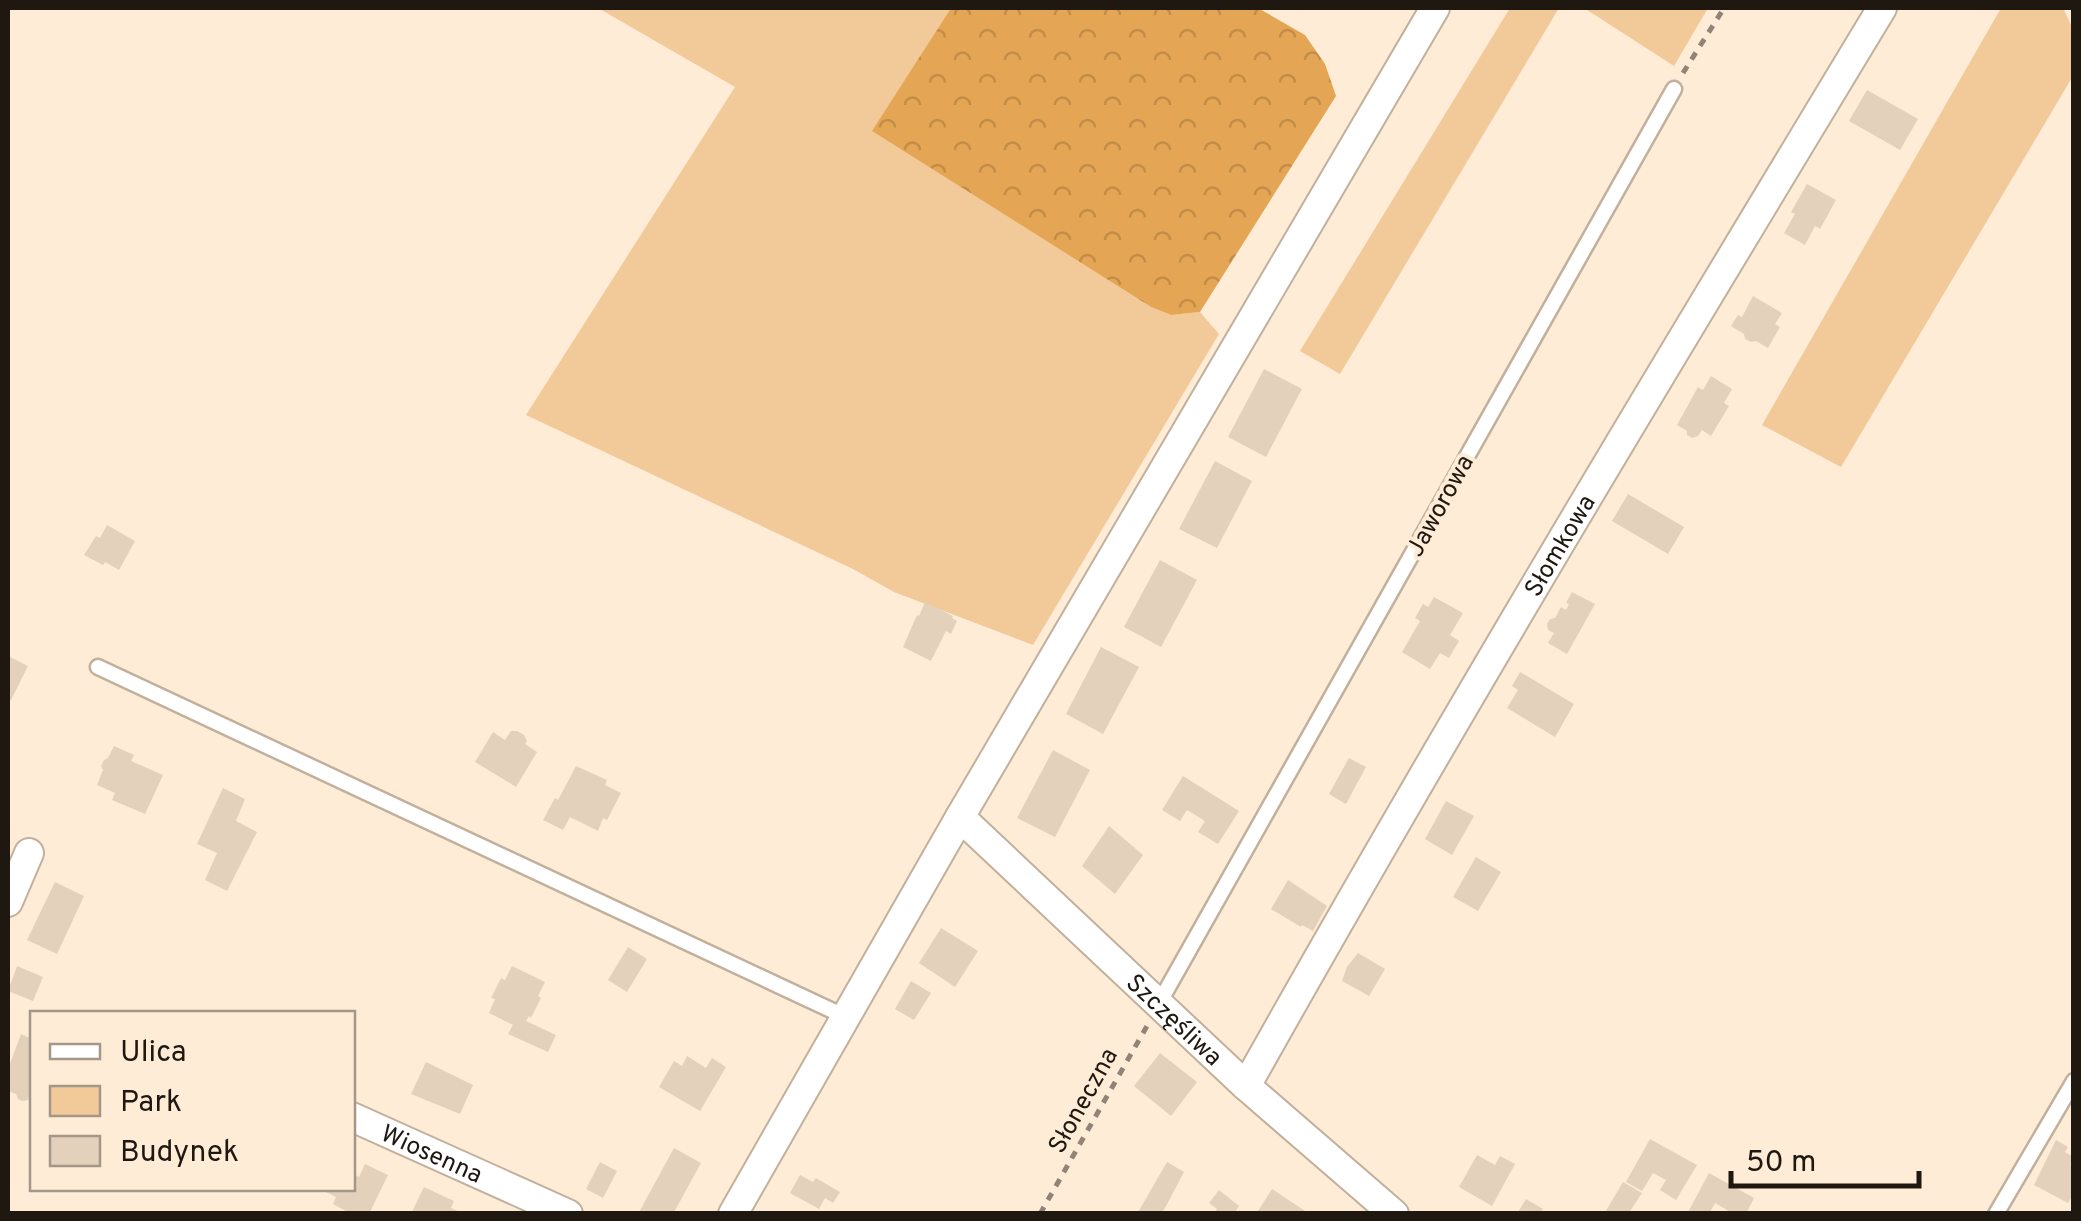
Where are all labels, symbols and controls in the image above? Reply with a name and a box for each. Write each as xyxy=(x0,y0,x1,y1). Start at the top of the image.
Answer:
street label: Jaworowa xyxy=(1401,450,1483,563)
street label: Słomkowa xyxy=(1519,490,1604,604)
street label: Szczęśliwa xyxy=(1118,968,1228,1074)
legend xyxy=(30,1011,355,1191)
text: Ulica xyxy=(120,1035,187,1072)
street label: Słoneczna xyxy=(1043,1043,1127,1160)
text: Park xyxy=(120,1085,182,1122)
street label: Wiosenna xyxy=(375,1119,487,1193)
scale bar xyxy=(1731,1126,1918,1188)
text: Budynek xyxy=(120,1135,239,1172)
text: 50 m xyxy=(1746,1145,1816,1182)

